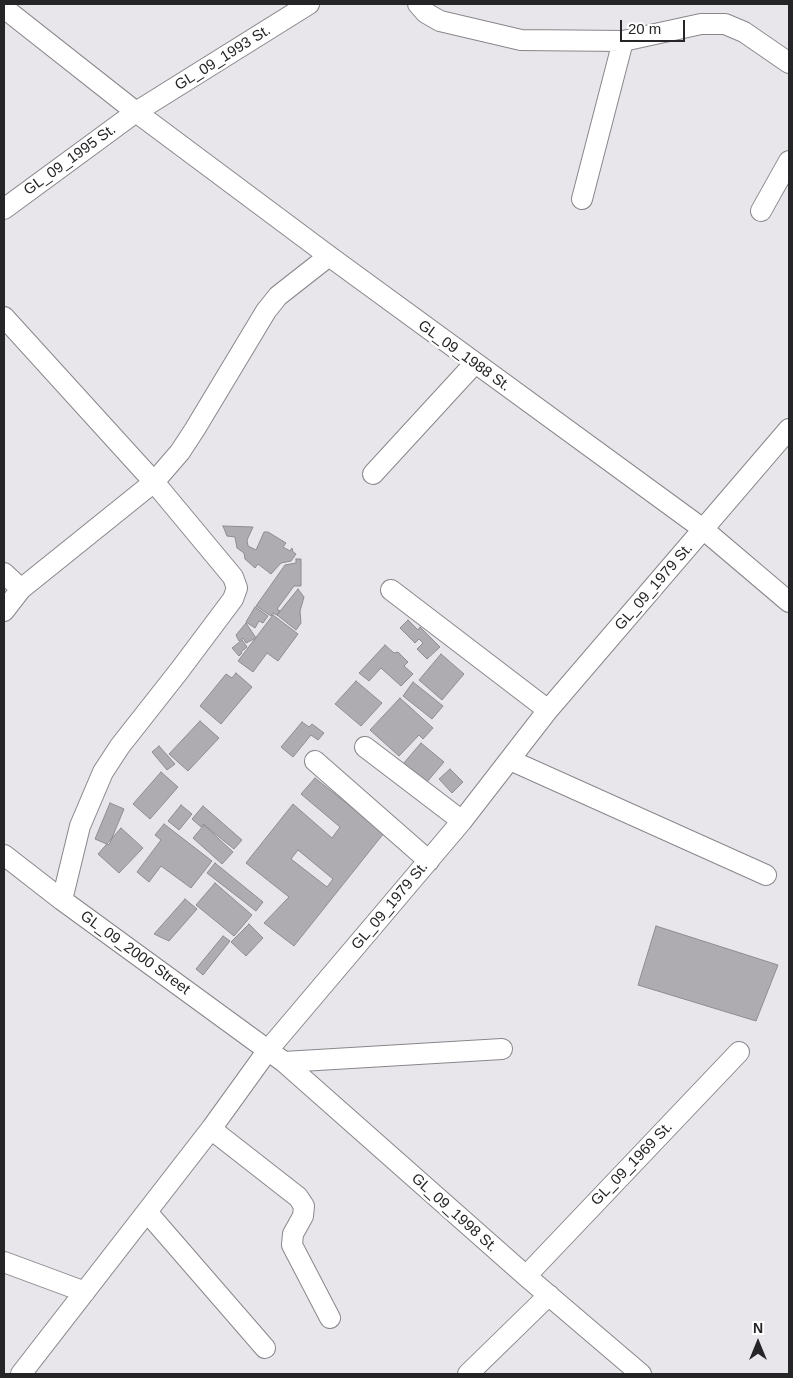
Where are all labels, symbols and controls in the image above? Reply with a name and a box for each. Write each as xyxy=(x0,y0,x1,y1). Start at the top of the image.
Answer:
scale bar xyxy=(623,10,688,42)
text: 20 m xyxy=(628,20,661,37)
street label: GL_09_1993 St. xyxy=(172,21,274,95)
street label: GL_09_1995 St. xyxy=(21,121,119,199)
street label: GL_09_1988 St. xyxy=(415,317,513,395)
street label: GL_09_1979 St. xyxy=(611,540,697,634)
street label: GL_09_1979 St. xyxy=(348,858,432,954)
street label: GL_09_2000 Street xyxy=(77,907,193,999)
street label: GL_09_1969 St. xyxy=(588,1118,676,1210)
street label: GL_09_1998 St. xyxy=(407,1170,501,1256)
north arrow xyxy=(733,1318,783,1368)
text: N xyxy=(753,1320,763,1336)

